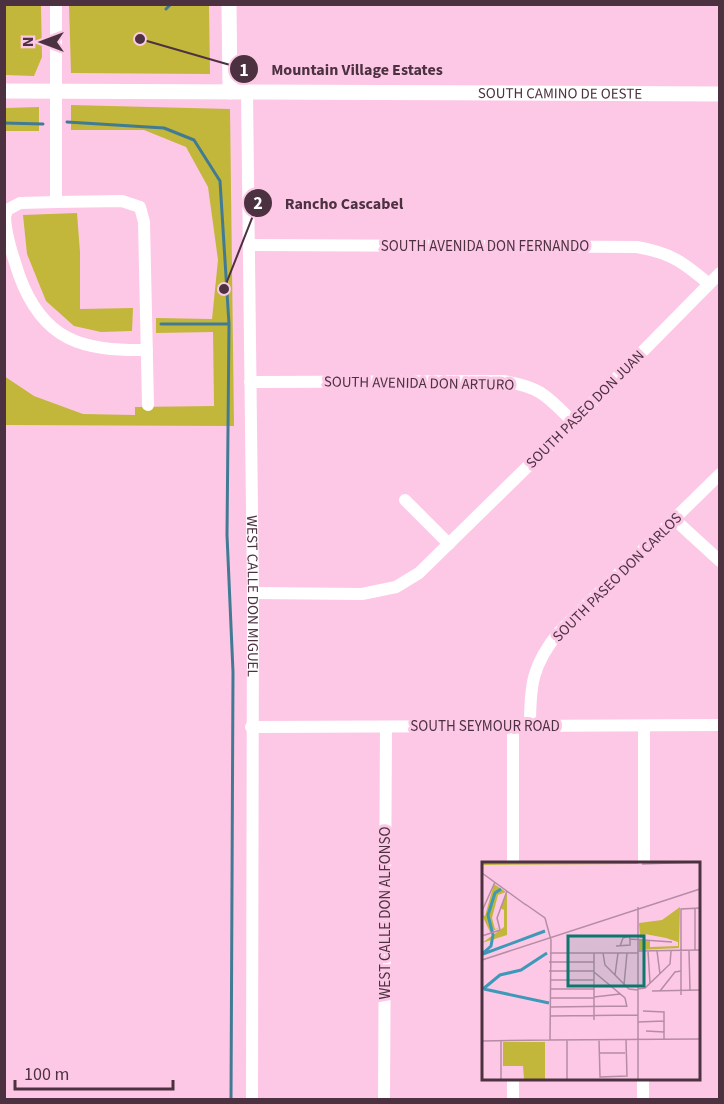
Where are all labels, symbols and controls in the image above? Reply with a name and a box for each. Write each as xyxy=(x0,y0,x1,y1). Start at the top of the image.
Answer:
north arrow xyxy=(12,12,72,72)
text: N xyxy=(17,37,39,47)
callout: Mountain Village Estates xyxy=(229,52,455,86)
text: 1 xyxy=(239,58,249,83)
text: Mountain Village Estates xyxy=(271,59,443,81)
street label: SOUTH CAMINO DE OESTE xyxy=(478,83,642,105)
callout: Rancho Cascabel xyxy=(243,186,416,220)
text: 2 xyxy=(253,191,263,216)
text: Rancho Cascabel xyxy=(285,193,404,215)
street label: SOUTH AVENIDA DON FERNANDO xyxy=(381,236,589,257)
street label: SOUTH PASEO DON JUAN xyxy=(521,345,649,473)
street label: SOUTH AVENIDA DON ARTURO xyxy=(324,371,514,396)
street label: SOUTH PASEO DON CARLOS xyxy=(548,508,687,647)
street label: WEST CALLE DON MIGUEL xyxy=(241,515,263,677)
street label: SOUTH SEYMOUR ROAD xyxy=(410,716,560,737)
street label: WEST CALLE DON ALFONSO xyxy=(375,827,396,999)
inset map xyxy=(482,862,700,1080)
scale bar xyxy=(15,1053,172,1091)
text: 100 m xyxy=(24,1062,69,1087)

